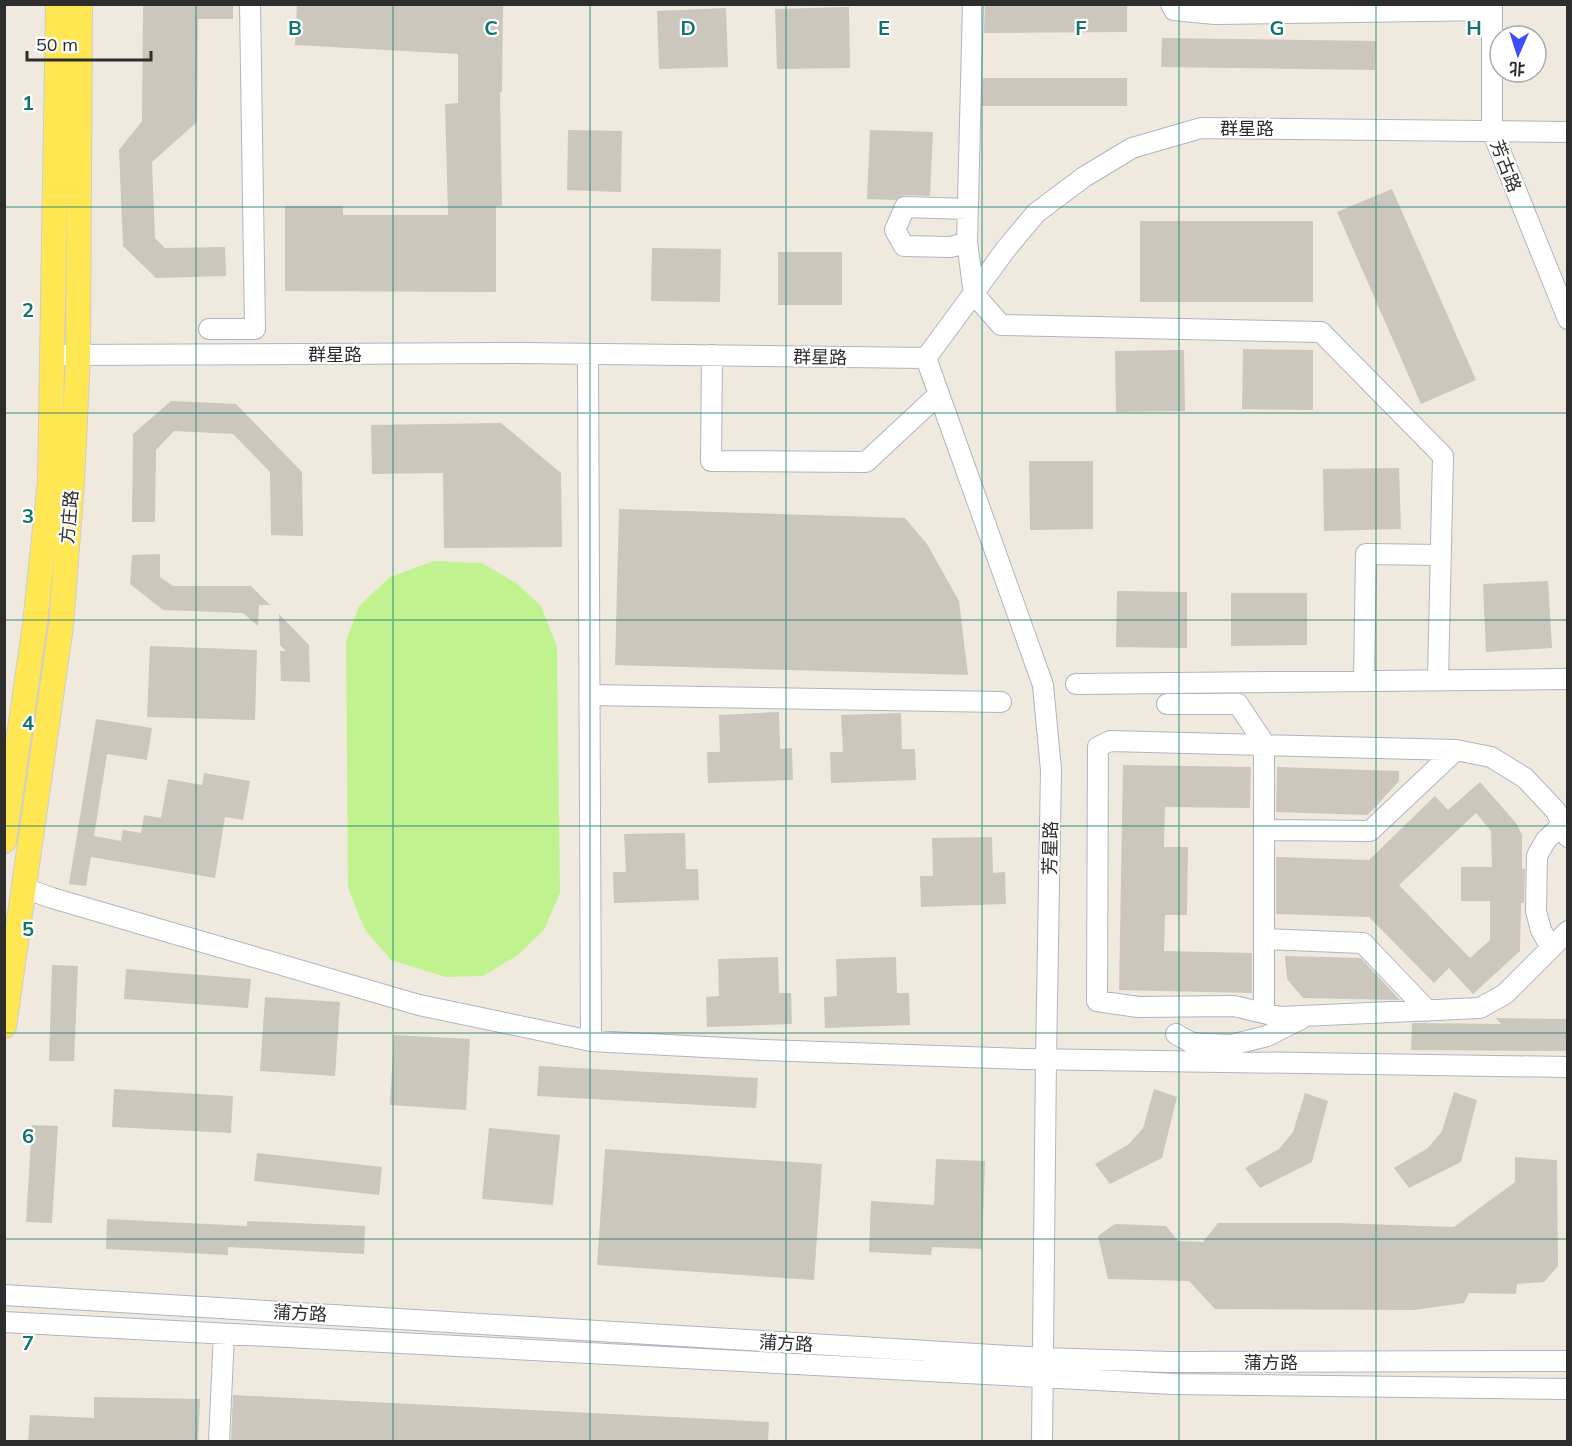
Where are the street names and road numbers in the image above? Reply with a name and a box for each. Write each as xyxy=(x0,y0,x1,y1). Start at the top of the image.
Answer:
street label: 群星路 xyxy=(1220,117,1274,140)
street label: 芳古路 xyxy=(1486,137,1526,195)
street label: 群星路 xyxy=(308,343,362,366)
street label: 群星路 xyxy=(793,345,847,369)
street label: 方庄路 xyxy=(55,489,83,545)
street label: 芳星路 xyxy=(1038,821,1062,875)
street label: 蒲方路 xyxy=(272,1300,328,1326)
street label: 蒲方路 xyxy=(758,1330,814,1356)
street label: 蒲方路 xyxy=(1244,1351,1298,1374)

